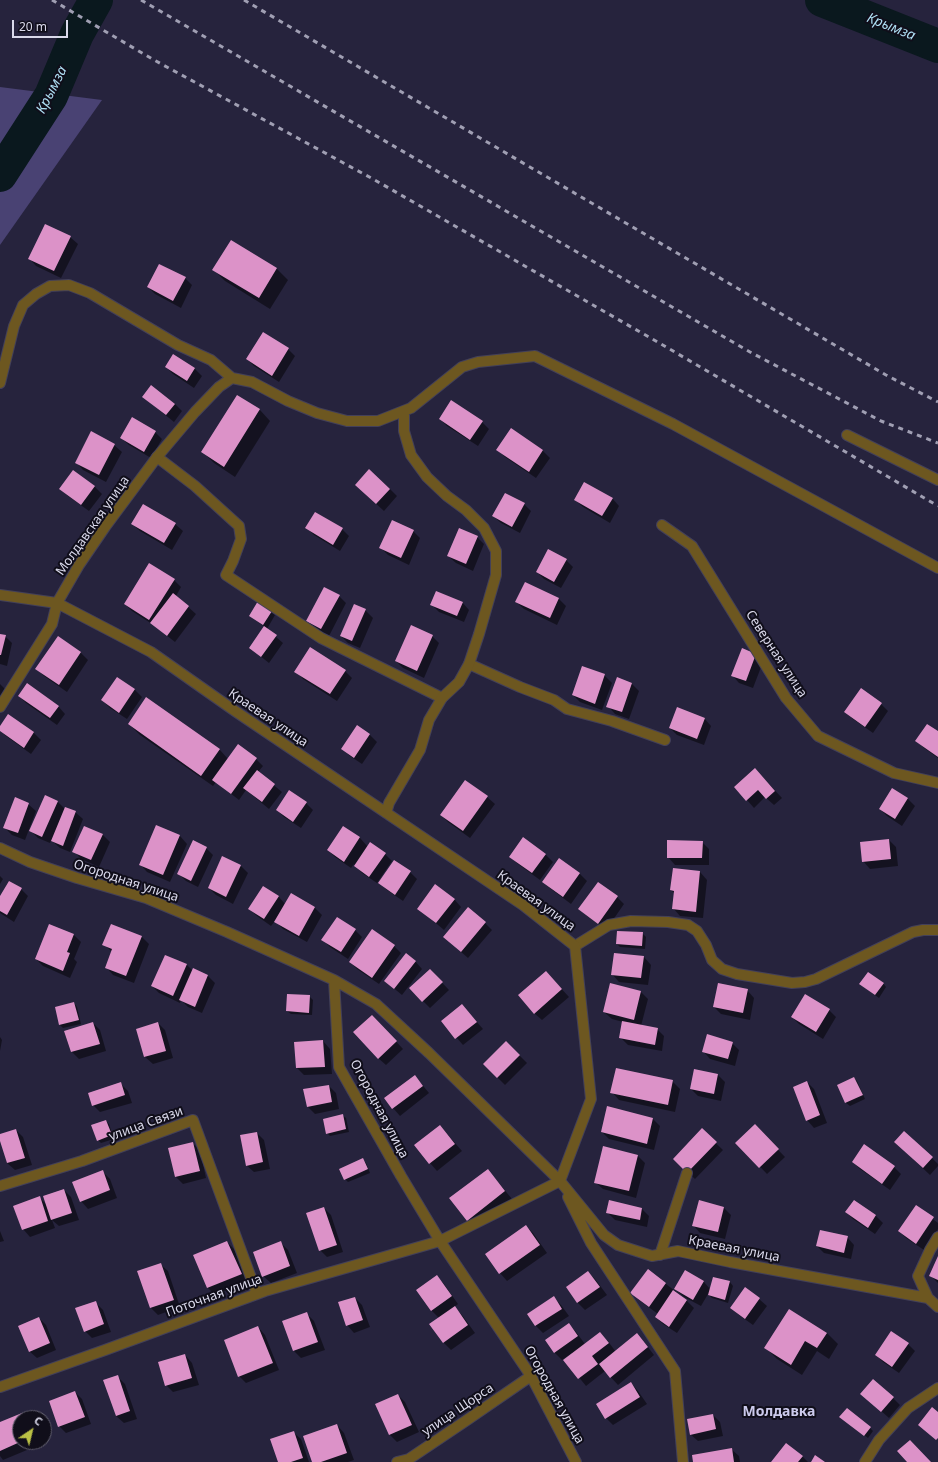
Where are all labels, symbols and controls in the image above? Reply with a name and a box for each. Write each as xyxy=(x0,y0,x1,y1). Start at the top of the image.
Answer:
water label: Крымза xyxy=(864,10,918,44)
scale bar xyxy=(14,12,70,38)
text: 20 m xyxy=(19,18,47,35)
water label: Крымза xyxy=(33,64,71,116)
street label: Молдавская улица xyxy=(53,473,133,579)
street label: Северная улица xyxy=(742,607,810,701)
street label: Краевая улица xyxy=(225,686,311,750)
street label: Огородная улица xyxy=(72,857,180,905)
street label: Краевая улица xyxy=(494,867,578,935)
street label: Огородная улица xyxy=(346,1057,412,1161)
street label: улица Связи xyxy=(107,1103,185,1145)
street label: Краевая улица xyxy=(687,1232,781,1266)
street label: Поточная улица xyxy=(164,1271,264,1321)
street label: Огородная улица xyxy=(521,1343,587,1447)
street label: улица Щорса xyxy=(419,1380,497,1440)
district label: Молдавка xyxy=(743,1404,815,1420)
north arrow xyxy=(12,1410,52,1450)
text: С xyxy=(31,1412,46,1429)

